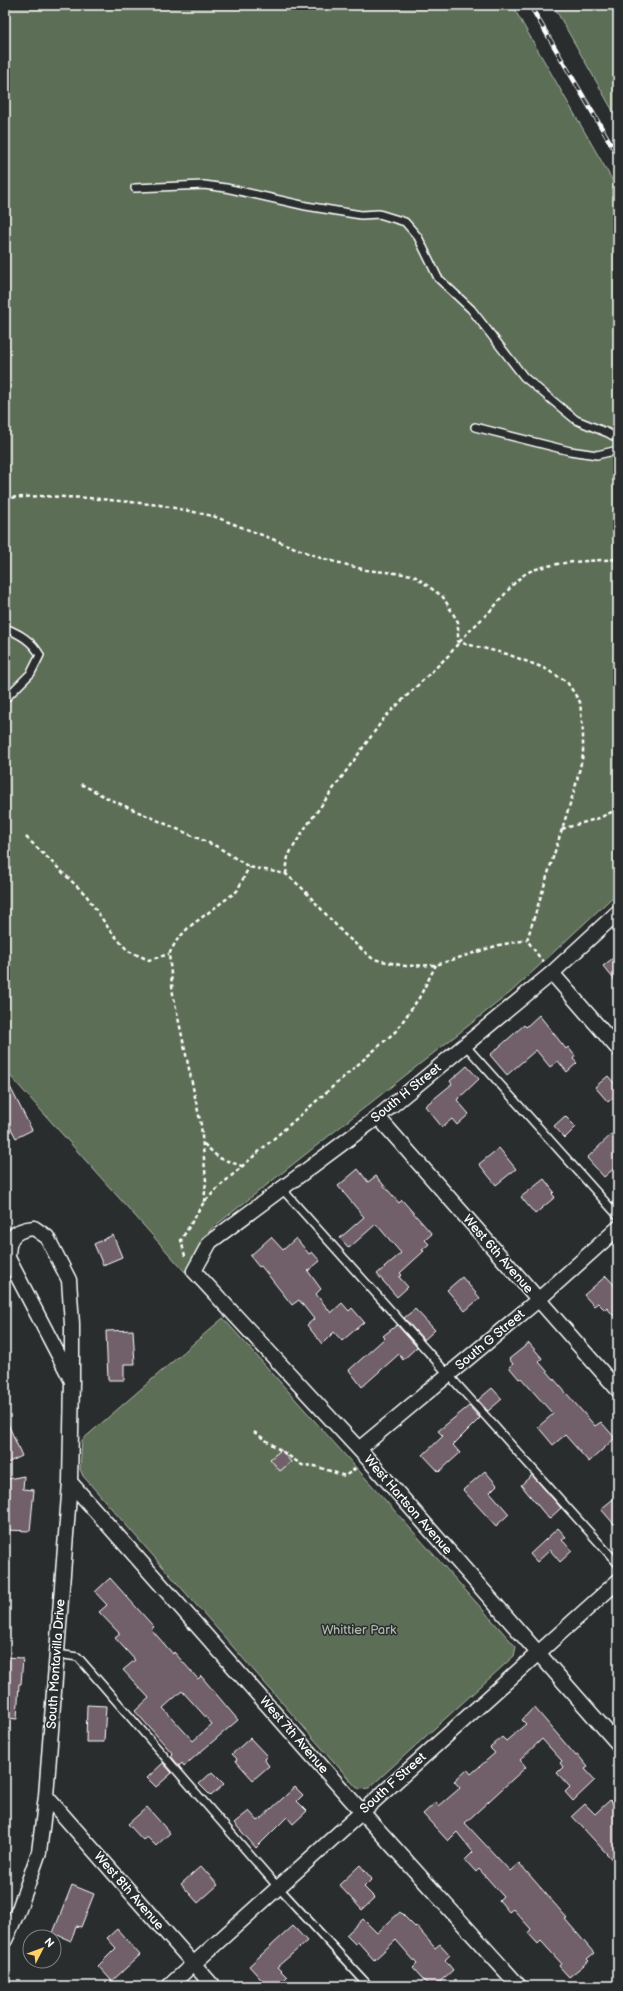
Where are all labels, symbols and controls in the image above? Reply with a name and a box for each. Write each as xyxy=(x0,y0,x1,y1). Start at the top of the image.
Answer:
street label: South H Street xyxy=(368,1060,444,1126)
street label: West 6th Avenue xyxy=(459,1211,537,1297)
street label: South G Street xyxy=(452,1306,528,1374)
street label: West Hartson Avenue xyxy=(360,1452,456,1558)
street label: South Montavilla Drive xyxy=(43,1598,69,1730)
park label: Whittier Park xyxy=(322,1622,397,1638)
street label: West 7th Avenue xyxy=(256,1693,332,1777)
street label: South F Street xyxy=(357,1749,429,1817)
street label: West 8th Avenue xyxy=(91,1849,168,1934)
north arrow xyxy=(22,1929,62,1969)
text: N xyxy=(41,1935,57,1950)

